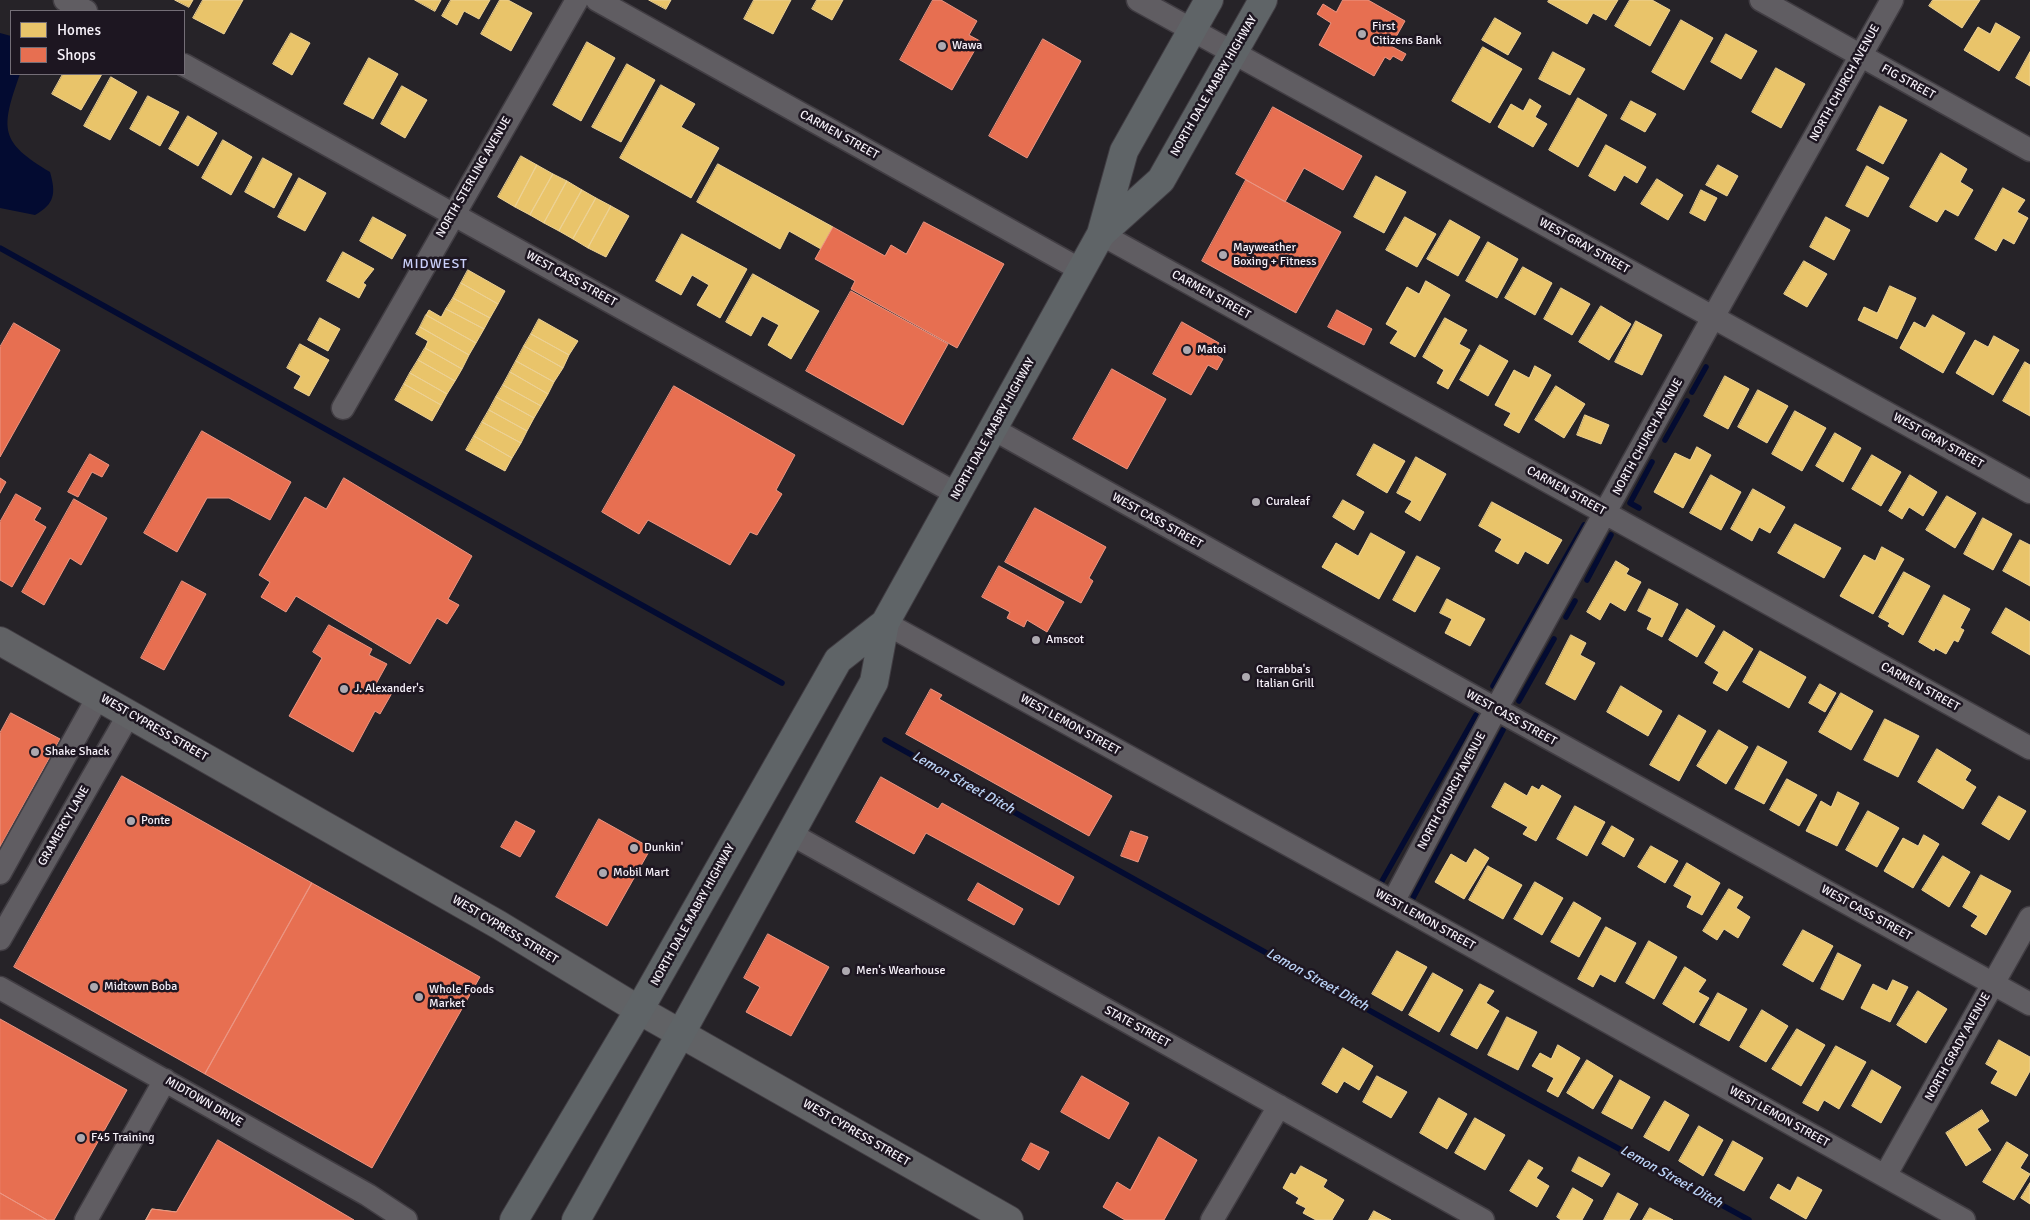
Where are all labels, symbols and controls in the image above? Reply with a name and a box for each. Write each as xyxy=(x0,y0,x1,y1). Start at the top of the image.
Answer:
legend xyxy=(10,10,185,75)
street label: NORTH DALE MABRY HIGHWAY xyxy=(1168,13,1260,159)
place label: First Citizens Bank xyxy=(1372,20,1442,48)
text: Homes xyxy=(57,21,101,39)
street label: NORTH CHURCH AVENUE xyxy=(1807,22,1883,144)
marker: First Citizens Bank xyxy=(1356,28,1368,40)
place label: Wawa xyxy=(952,39,982,53)
marker: Wawa xyxy=(936,40,948,52)
text: Shops xyxy=(57,46,96,64)
street label: FIG STREET xyxy=(1879,61,1937,103)
street label: CARMEN STREET xyxy=(797,107,881,163)
street label: NORTH STERLING AVENUE xyxy=(433,114,515,240)
street label: WEST GRAY STREET xyxy=(1536,215,1632,277)
place label: Mayweather Boxing + Fitness xyxy=(1233,241,1316,269)
street label: WEST CASS STREET xyxy=(523,248,619,310)
marker: Mayweather Boxing + Fitness xyxy=(1217,249,1229,261)
district label: MIDWEST xyxy=(401,256,469,272)
street label: CARMEN STREET xyxy=(1169,267,1253,323)
place label: Matoi xyxy=(1197,343,1226,357)
marker: Matoi xyxy=(1181,344,1193,356)
street label: NORTH DALE MABRY HIGHWAY xyxy=(948,355,1038,503)
street label: NORTH CHURCH AVENUE xyxy=(1610,376,1686,498)
street label: WEST GRAY STREET xyxy=(1890,410,1986,472)
street label: CARMEN STREET xyxy=(1524,463,1608,519)
street label: WEST CASS STREET xyxy=(1109,490,1205,552)
place label: Curaleaf xyxy=(1266,495,1310,509)
marker: Curaleaf xyxy=(1250,496,1262,508)
place label: Amscot xyxy=(1046,633,1084,647)
marker: Amscot xyxy=(1030,634,1042,646)
street label: CARMEN STREET xyxy=(1878,659,1962,715)
place label: Carrabba's Italian Grill xyxy=(1256,663,1314,691)
marker: Carrabba's Italian Grill xyxy=(1240,671,1252,683)
place label: J. Alexander's xyxy=(354,682,424,696)
marker: J. Alexander's xyxy=(338,683,350,695)
street label: WEST CASS STREET xyxy=(1463,687,1559,749)
street label: WEST CYPRESS STREET xyxy=(98,692,210,764)
street label: WEST LEMON STREET xyxy=(1017,692,1123,758)
street label: NORTH CHURCH AVENUE xyxy=(1415,730,1489,852)
place label: Shake Shack xyxy=(45,745,110,759)
marker: Shake Shack xyxy=(29,746,41,758)
water label: Lemon Street Ditch xyxy=(909,748,1017,818)
street label: GRAMERCY LANE xyxy=(35,783,93,869)
place label: Ponte xyxy=(141,814,170,828)
marker: Ponte xyxy=(125,815,137,827)
place label: Dunkin' xyxy=(644,841,683,855)
street label: NORTH DALE MABRY HIGHWAY xyxy=(648,841,738,989)
marker: Dunkin' xyxy=(628,842,640,854)
place label: Mobil Mart xyxy=(613,866,669,880)
marker: Mobil Mart xyxy=(597,867,609,879)
street label: WEST CASS STREET xyxy=(1818,882,1914,944)
street label: WEST LEMON STREET xyxy=(1372,887,1478,953)
street label: WEST CYPRESS STREET xyxy=(449,893,561,967)
water label: Lemon Street Ditch xyxy=(1263,945,1371,1015)
place label: Men's Wearhouse xyxy=(856,964,945,978)
marker: Men's Wearhouse xyxy=(840,965,852,977)
place label: Midtown Boba xyxy=(104,980,177,994)
marker: Midtown Boba xyxy=(88,981,100,993)
place label: Whole Foods Market xyxy=(429,983,494,1011)
street label: NORTH GRADY AVENUE xyxy=(1922,990,1994,1104)
marker: Whole Foods Market xyxy=(413,991,425,1003)
street label: STATE STREET xyxy=(1102,1003,1172,1051)
street label: MIDTOWN DRIVE xyxy=(163,1074,245,1130)
street label: WEST LEMON STREET xyxy=(1726,1084,1832,1150)
street label: WEST CYPRESS STREET xyxy=(800,1097,912,1169)
place label: F45 Training xyxy=(91,1131,155,1145)
marker: F45 Training xyxy=(75,1132,87,1144)
water label: Lemon Street Ditch xyxy=(1617,1142,1725,1212)

